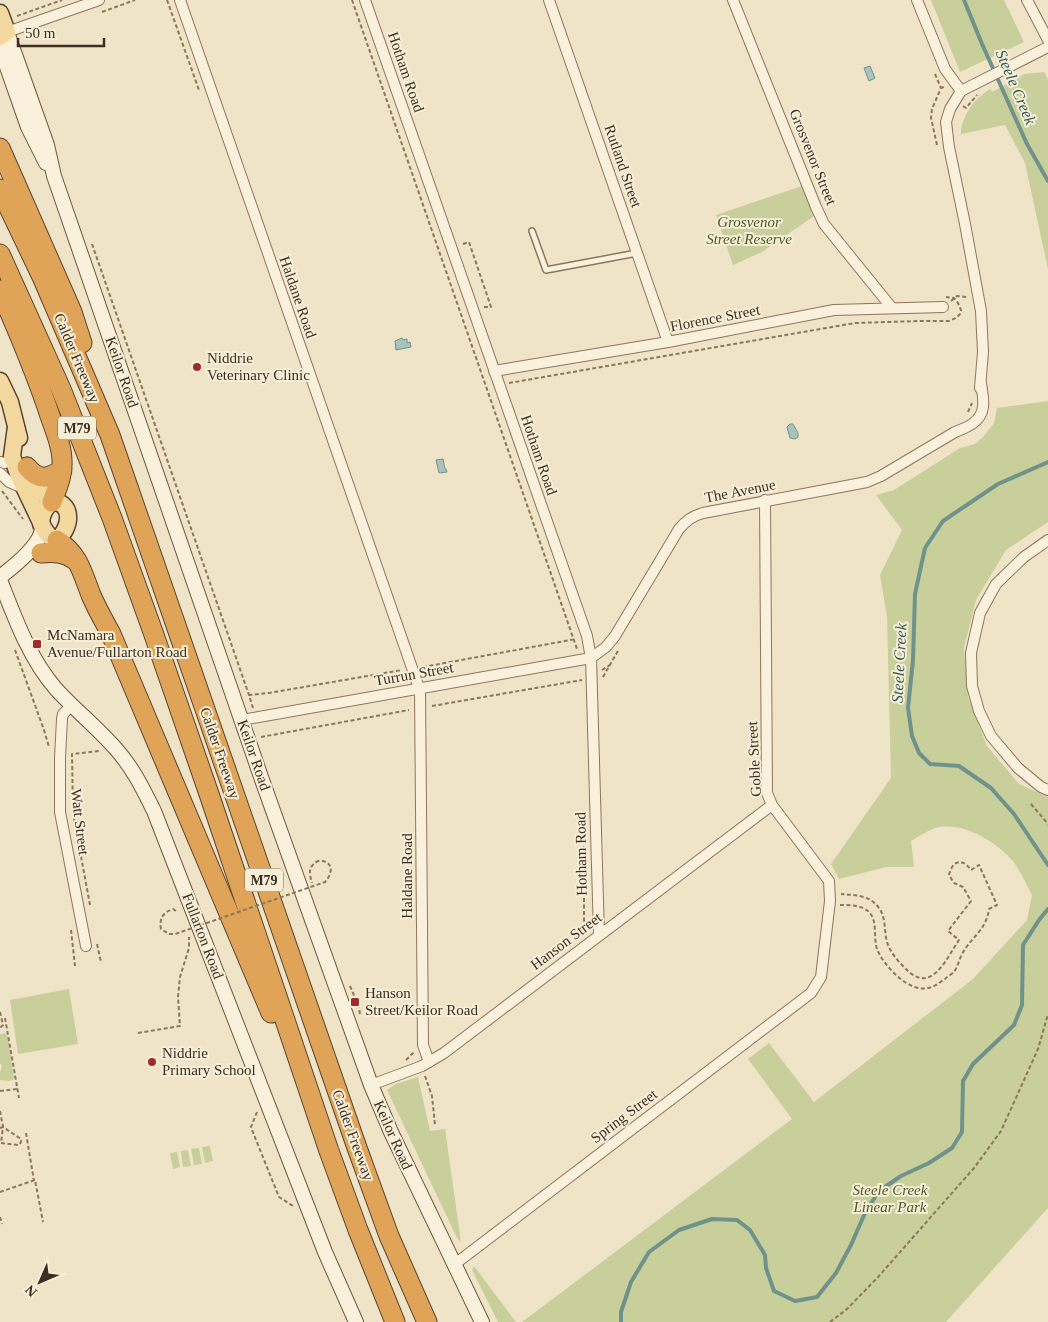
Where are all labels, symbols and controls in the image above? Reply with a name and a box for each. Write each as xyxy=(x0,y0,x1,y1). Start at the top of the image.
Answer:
scale bar xyxy=(18,15,104,47)
text: 50 m xyxy=(25,25,56,41)
street label: Hotham Road xyxy=(385,30,427,115)
water label: Steele Creek xyxy=(993,47,1040,128)
street label: Grosvenor Street xyxy=(786,107,840,208)
street label: Rutland Street xyxy=(601,123,645,210)
park label: Grosvenor Street Reserve xyxy=(706,214,792,247)
street label: Haldane Road xyxy=(277,254,320,340)
street label: Florence Street xyxy=(669,301,762,335)
street label: Calder Freeway xyxy=(51,311,103,405)
street label: Keilor Road xyxy=(102,335,142,410)
place label: Niddrie Veterinary Clinic xyxy=(207,350,310,383)
marker: Niddrie Veterinary Clinic xyxy=(191,361,203,373)
street label: Hotham Road xyxy=(518,413,560,498)
road number: M79 xyxy=(58,416,96,439)
street label: The Avenue xyxy=(703,476,777,506)
water label: Steele Creek xyxy=(888,622,910,703)
place label: McNamara Avenue/Fullarton Road xyxy=(47,627,188,660)
marker: McNamara Avenue/Fullarton Road xyxy=(31,638,43,650)
street label: Turrun Street xyxy=(373,659,456,689)
street label: Calder Freeway xyxy=(197,705,243,801)
street label: Keilor Road xyxy=(234,718,274,793)
street label: Goble Street xyxy=(744,720,764,797)
street label: Watt Street xyxy=(68,788,92,857)
street label: Hotham Road xyxy=(572,812,590,896)
street label: Haldane Road xyxy=(399,833,415,919)
road number: M79 xyxy=(245,868,283,892)
street label: Fullarton Road xyxy=(179,891,227,982)
street label: Hanson Street xyxy=(527,909,605,973)
place label: Hanson Street/Keilor Road xyxy=(365,985,478,1018)
marker: Hanson Street/Keilor Road xyxy=(349,996,361,1008)
place label: Niddrie Primary School xyxy=(162,1045,256,1078)
marker: Niddrie Primary School xyxy=(146,1056,158,1068)
street label: Spring Street xyxy=(588,1085,661,1146)
street label: Calder Freeway xyxy=(329,1087,377,1183)
street label: Keilor Road xyxy=(371,1098,416,1172)
park label: Steele Creek Linear Park xyxy=(853,1182,928,1215)
north arrow xyxy=(15,1257,65,1307)
text: N xyxy=(22,1282,40,1300)

